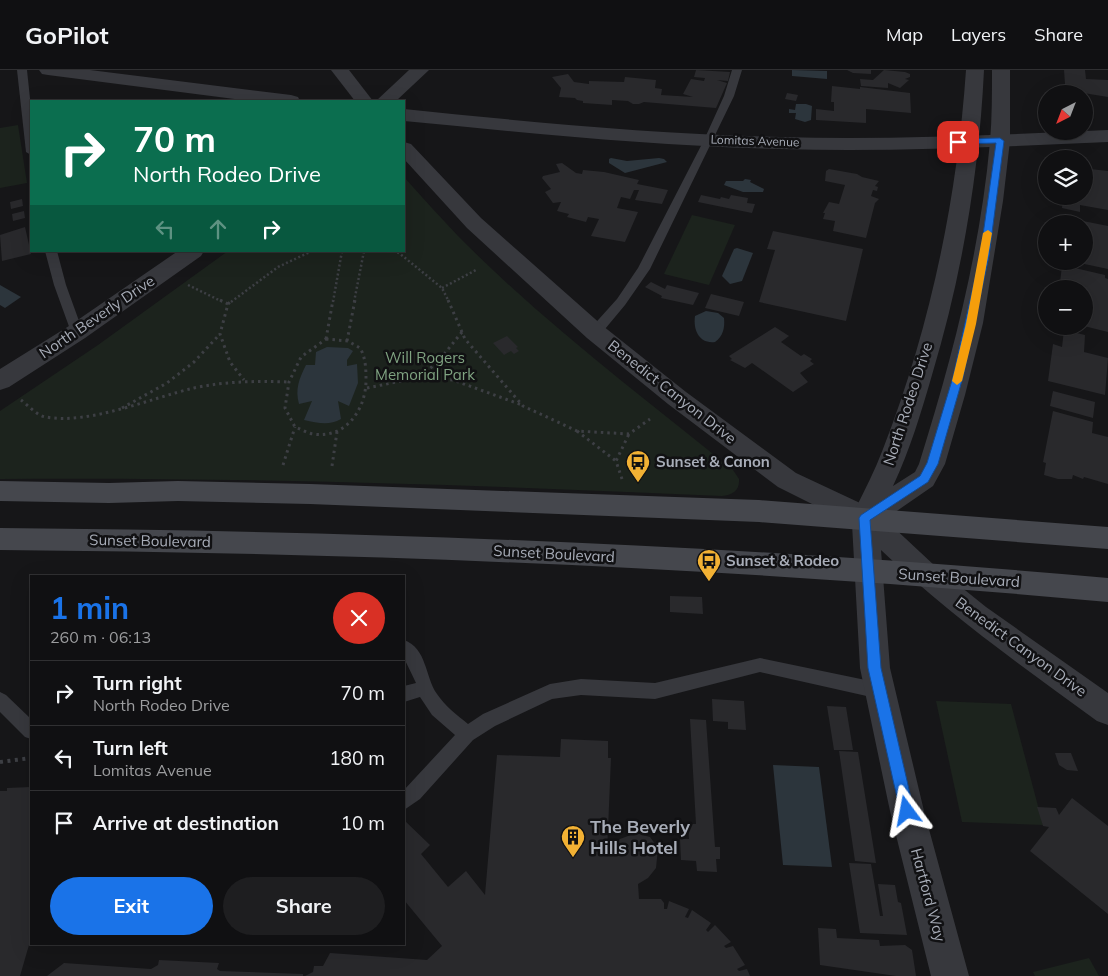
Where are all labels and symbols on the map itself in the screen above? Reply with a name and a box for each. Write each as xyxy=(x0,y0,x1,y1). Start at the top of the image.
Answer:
north arrow xyxy=(1038,85,1092,140)
pin xyxy=(937,121,979,163)
street label: Lomitas Avenue xyxy=(710,131,800,150)
street label: North Beverly Drive xyxy=(35,271,158,362)
street label: Benedict Canyon Drive xyxy=(604,336,740,448)
street label: North Rodeo Drive xyxy=(879,340,936,468)
park label: Will Rogers Memorial Park xyxy=(375,348,475,384)
bus stop icon: Sunset & Canon xyxy=(625,449,651,483)
place label: Sunset & Canon xyxy=(656,452,770,471)
street label: Sunset Boulevard xyxy=(89,530,211,551)
street label: Sunset Boulevard xyxy=(493,541,615,566)
bus stop icon: Sunset & Rodeo xyxy=(696,548,722,582)
place label: Sunset & Rodeo xyxy=(726,551,839,570)
street label: Sunset Boulevard xyxy=(898,564,1020,591)
street label: Benedict Canyon Drive xyxy=(952,593,1091,701)
position arrow xyxy=(880,784,932,836)
place label: The Beverly Hills Hotel xyxy=(590,815,690,859)
building icon: The Beverly Hills Hotel xyxy=(560,824,586,858)
street label: Hartford Way xyxy=(907,846,950,944)

